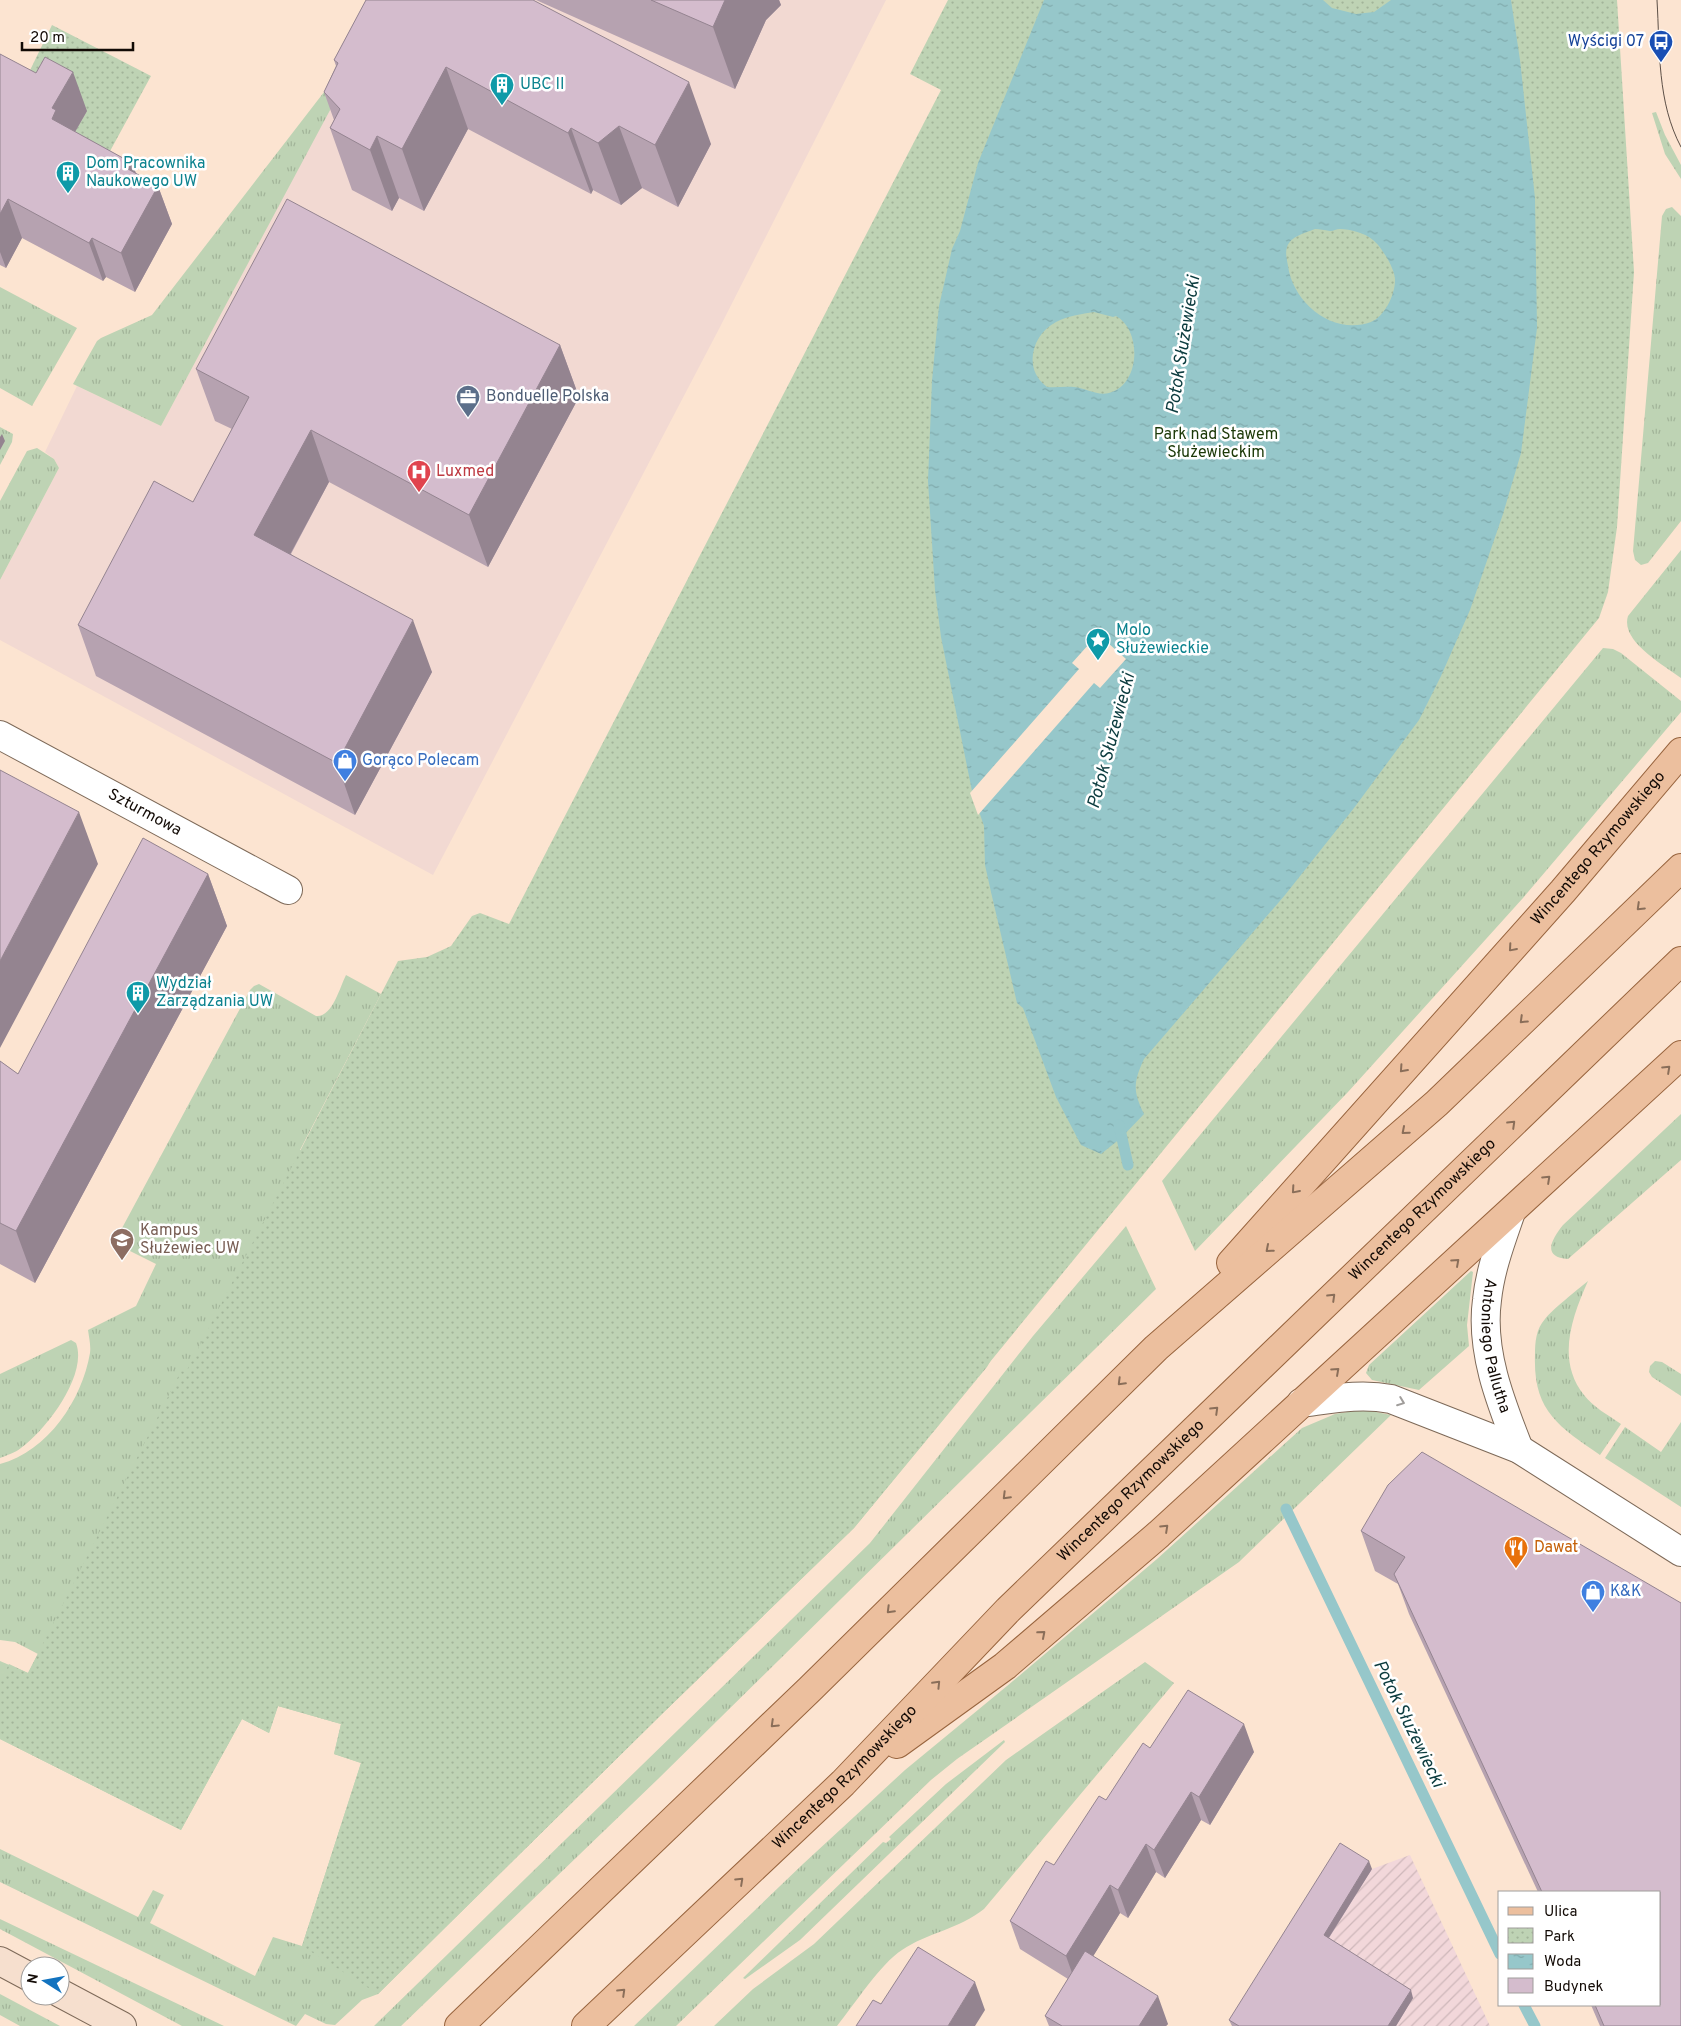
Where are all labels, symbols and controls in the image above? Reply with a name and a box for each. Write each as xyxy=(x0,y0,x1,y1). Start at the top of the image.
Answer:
scale bar xyxy=(22,20,134,52)
text: 20 m xyxy=(30,29,65,48)
bus stop icon: Wyścigi 07 xyxy=(1648,29,1674,63)
place label: Wyścigi 07 xyxy=(1568,32,1644,52)
building icon: UBC II xyxy=(489,72,515,106)
place label: UBC II xyxy=(520,75,564,95)
place label: Dom Pracownika Naukowego UW xyxy=(86,154,205,192)
building icon: Dom Pracownika Naukowego UW xyxy=(55,160,81,194)
water label: Potok Służewiecki xyxy=(1162,273,1206,416)
office icon: Bonduelle Polska xyxy=(455,384,481,418)
place label: Bonduelle Polska xyxy=(486,387,609,407)
park label: Park nad Stawem Służewieckim xyxy=(1154,425,1278,463)
hospital icon: Luxmed xyxy=(406,459,432,493)
place label: Luxmed xyxy=(436,462,494,482)
place label: Molo Służewieckie xyxy=(1116,621,1209,659)
place icon: Molo Służewieckie xyxy=(1085,627,1111,661)
water label: Potok Służewiecki xyxy=(1083,669,1142,811)
shop icon: Gorąco Polecam xyxy=(332,748,358,782)
place label: Gorąco Polecam xyxy=(362,751,479,771)
street label: Wincentego Rzymowskiego xyxy=(1527,767,1670,930)
street label: Szturmowa xyxy=(104,785,185,841)
one-way arrow xyxy=(1637,901,1646,910)
one-way arrow xyxy=(1509,942,1518,951)
place label: Wydział Zarządzania UW xyxy=(156,974,273,1012)
building icon: Wydział Zarządzania UW xyxy=(125,980,151,1014)
one-way arrow xyxy=(1520,1014,1529,1023)
one-way arrow xyxy=(1400,1063,1409,1072)
one-way arrow xyxy=(1661,1065,1670,1074)
one-way arrow xyxy=(1506,1121,1515,1130)
one-way arrow xyxy=(1401,1125,1410,1134)
street label: Wincentego Rzymowskiego xyxy=(1345,1134,1501,1285)
one-way arrow xyxy=(1542,1176,1551,1185)
one-way arrow xyxy=(1292,1185,1301,1194)
place label: Kampus Służewiec UW xyxy=(140,1221,240,1259)
school or university icon: Kampus Służewiec UW xyxy=(109,1227,135,1261)
one-way arrow xyxy=(1266,1243,1275,1252)
one-way arrow xyxy=(1451,1259,1460,1268)
street label: Antoniego Pallutha xyxy=(1476,1277,1514,1416)
one-way arrow xyxy=(1326,1294,1335,1303)
one-way arrow xyxy=(1331,1368,1340,1377)
one-way arrow xyxy=(1118,1376,1127,1385)
one-way arrow xyxy=(1396,1396,1405,1406)
one-way arrow xyxy=(1209,1407,1218,1416)
street label: Wincentego Rzymowskiego xyxy=(1054,1416,1209,1567)
one-way arrow xyxy=(1003,1490,1012,1499)
one-way arrow xyxy=(1159,1525,1168,1534)
restaurant icon: Dawat xyxy=(1503,1535,1529,1569)
place label: Dawat xyxy=(1534,1538,1578,1558)
shop icon: K&K xyxy=(1580,1579,1606,1613)
place label: K&K xyxy=(1610,1582,1641,1602)
one-way arrow xyxy=(887,1604,896,1613)
one-way arrow xyxy=(1036,1631,1045,1640)
water label: Potok Służewiecki xyxy=(1367,1656,1450,1793)
one-way arrow xyxy=(931,1681,940,1690)
street label: Wincentego Rzymowskiego xyxy=(769,1701,922,1854)
one-way arrow xyxy=(770,1718,779,1727)
one-way arrow xyxy=(734,1878,743,1887)
legend xyxy=(1498,1891,1661,2006)
text: Ulica xyxy=(1544,1903,1577,1922)
text: Park xyxy=(1544,1928,1575,1947)
text: Woda xyxy=(1544,1953,1581,1972)
north arrow xyxy=(20,1956,70,2006)
text: N xyxy=(24,1972,43,1985)
text: Budynek xyxy=(1544,1978,1603,1997)
one-way arrow xyxy=(616,1989,625,1998)

